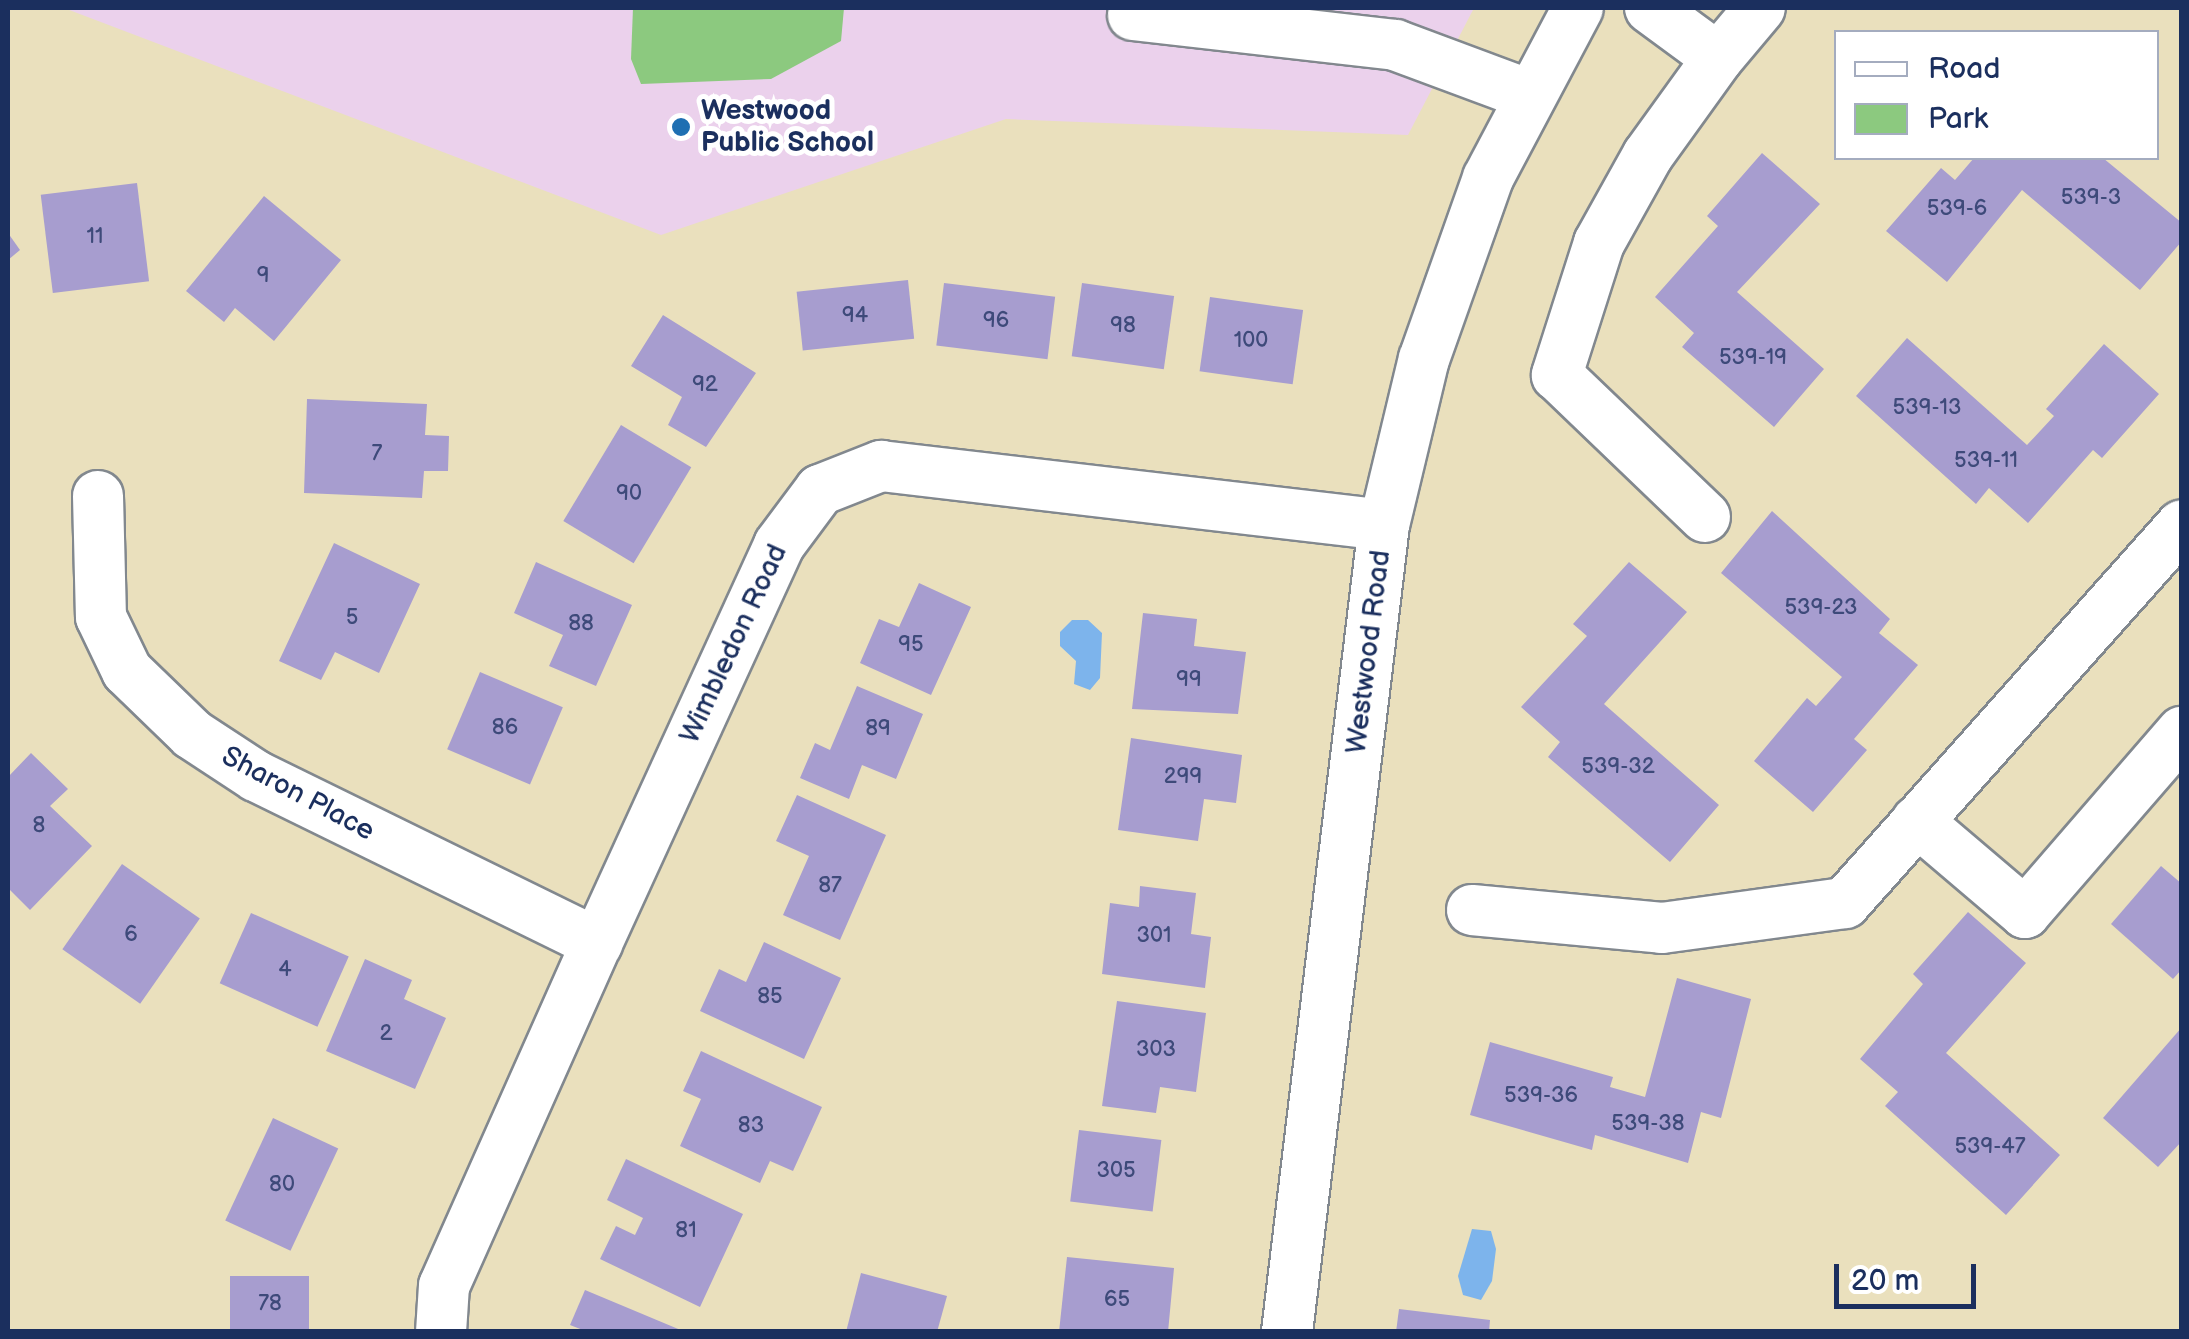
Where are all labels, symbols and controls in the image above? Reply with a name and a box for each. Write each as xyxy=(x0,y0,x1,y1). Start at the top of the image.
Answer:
legend xyxy=(1834,30,2159,160)
text: Road xyxy=(1928,51,2001,87)
place label: Westwood Public School xyxy=(701,94,874,160)
text: Park xyxy=(1928,101,1988,137)
marker: Westwood Public School xyxy=(670,116,692,138)
house number: 539-3 xyxy=(2061,185,2121,211)
house number: 539-6 xyxy=(1927,196,1987,222)
house number: 11 xyxy=(86,224,104,250)
house number: 9 xyxy=(257,263,269,289)
house number: 94 xyxy=(842,303,868,329)
house number: 96 xyxy=(983,308,1009,334)
house number: 98 xyxy=(1110,313,1136,339)
house number: 100 xyxy=(1234,328,1268,354)
house number: 539-19 xyxy=(1719,345,1787,371)
house number: 92 xyxy=(692,372,718,398)
house number: 539-13 xyxy=(1893,395,1961,421)
house number: 7 xyxy=(372,441,382,467)
house number: 539-11 xyxy=(1954,448,2018,474)
house number: 90 xyxy=(616,481,642,507)
street label: Wimbledon Road xyxy=(673,539,795,749)
street label: Westwood Road xyxy=(1340,548,1398,756)
house number: 539-23 xyxy=(1785,595,1857,621)
house number: 5 xyxy=(346,605,358,631)
house number: 88 xyxy=(568,611,594,637)
house number: 95 xyxy=(898,632,924,658)
house number: 99 xyxy=(1176,667,1202,693)
house number: 86 xyxy=(492,715,518,741)
house number: 89 xyxy=(865,716,891,742)
street label: Sharon Place xyxy=(216,740,380,848)
house number: 539-32 xyxy=(1581,754,1655,780)
house number: 299 xyxy=(1164,764,1202,790)
house number: 8 xyxy=(33,813,45,839)
house number: 87 xyxy=(818,873,842,899)
house number: 6 xyxy=(124,922,138,948)
house number: 301 xyxy=(1137,923,1171,949)
house number: 4 xyxy=(278,957,292,983)
house number: 85 xyxy=(757,984,783,1010)
house number: 2 xyxy=(380,1021,392,1047)
house number: 303 xyxy=(1136,1037,1176,1063)
house number: 539-36 xyxy=(1504,1083,1578,1109)
house number: 539-38 xyxy=(1611,1111,1685,1137)
house number: 83 xyxy=(738,1113,764,1139)
house number: 539-47 xyxy=(1954,1134,2026,1160)
house number: 305 xyxy=(1096,1158,1136,1184)
house number: 80 xyxy=(269,1172,295,1198)
house number: 81 xyxy=(675,1218,697,1244)
scale bar xyxy=(1839,1244,1982,1306)
text: 20 m xyxy=(1851,1263,1919,1299)
house number: 65 xyxy=(1104,1287,1130,1313)
house number: 78 xyxy=(258,1291,282,1317)

